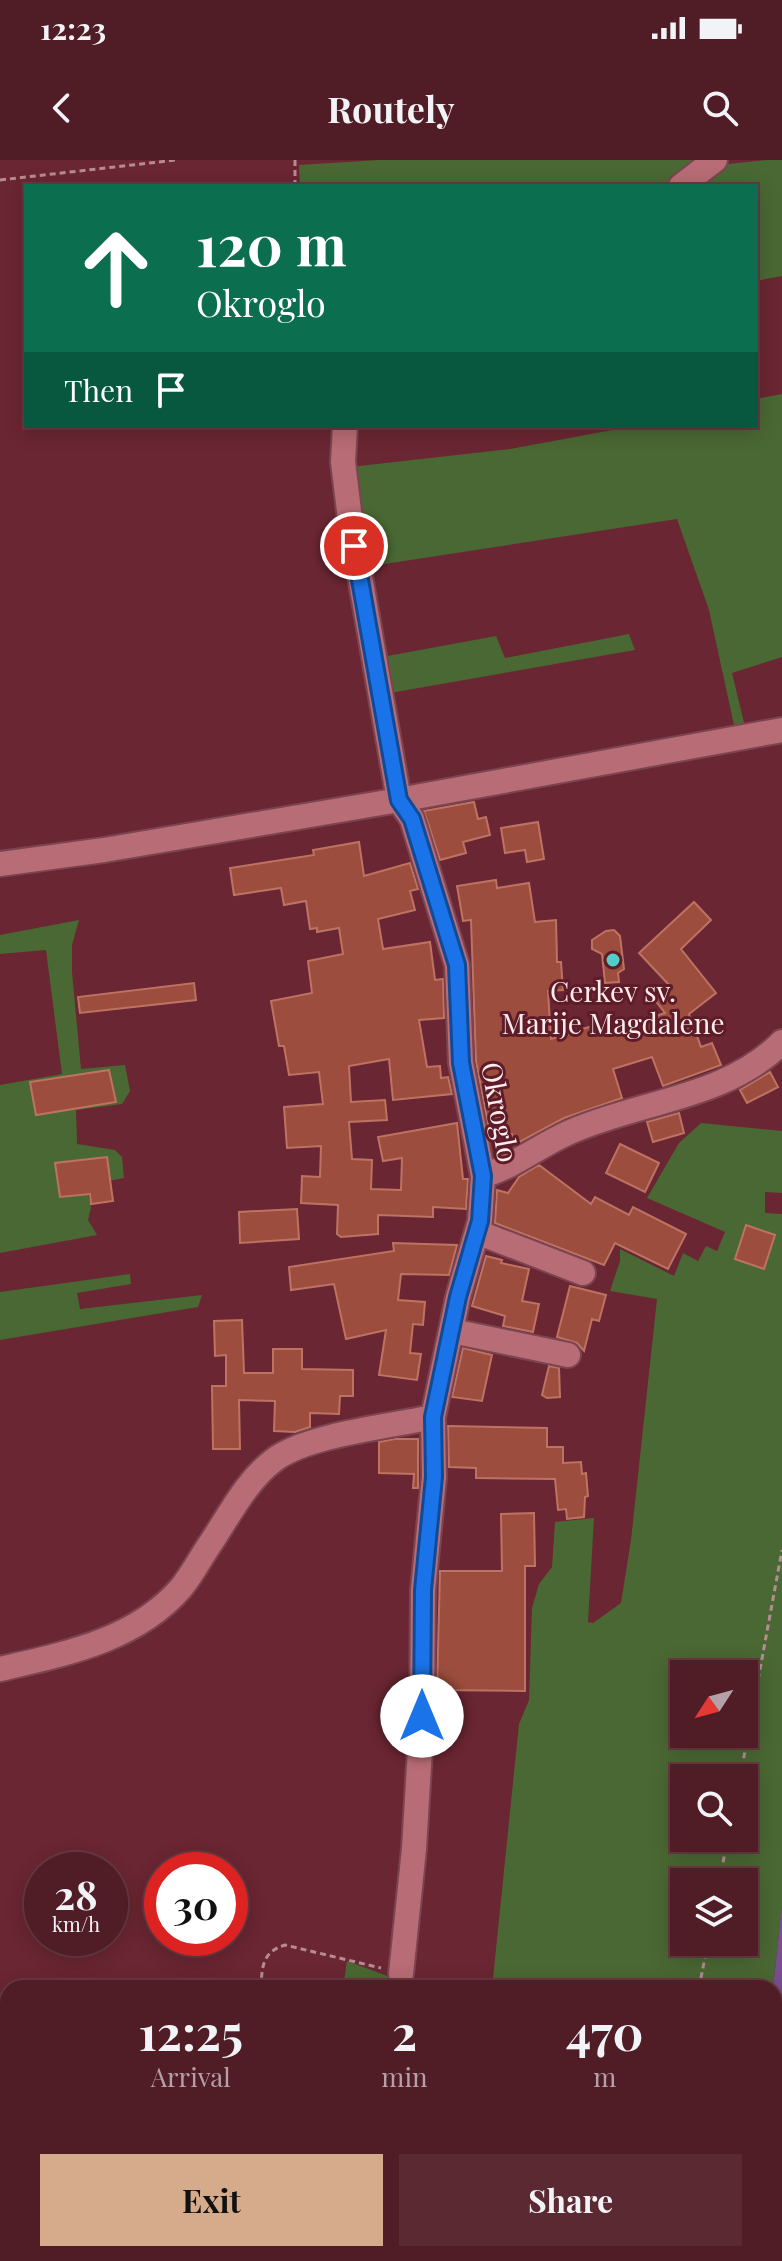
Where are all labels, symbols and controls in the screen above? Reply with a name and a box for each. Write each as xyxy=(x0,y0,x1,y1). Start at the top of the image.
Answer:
text: 12:23 xyxy=(40,8,106,48)
text: Routely xyxy=(327,84,455,132)
icon: back xyxy=(40,86,84,130)
icon: search xyxy=(698,86,742,130)
text: 120 m xyxy=(196,206,347,281)
icon: ahead xyxy=(64,216,168,320)
text: Okroglo xyxy=(196,278,326,326)
icon: arrive xyxy=(149,368,193,412)
text: Then xyxy=(64,370,133,410)
pin xyxy=(320,512,388,580)
icon: arrive xyxy=(332,524,376,568)
marker: Cerkev sv. Marije Magdalene xyxy=(604,951,622,969)
place label: Cerkev sv. Marije Magdalene xyxy=(501,972,725,1041)
street label: Okroglo xyxy=(474,1059,528,1165)
north arrow xyxy=(670,1660,758,1748)
map controls xyxy=(670,1660,758,1956)
position arrow xyxy=(380,1674,464,1758)
button: search xyxy=(670,1764,758,1852)
speed limit sign: 30 xyxy=(144,1852,248,1956)
text: 28 xyxy=(54,1867,98,1920)
button: layers xyxy=(670,1868,758,1956)
text: km/h xyxy=(52,1910,100,1937)
text: 12:25 xyxy=(138,1999,243,2063)
text: 2 xyxy=(392,1999,417,2063)
text: 470 xyxy=(566,1999,644,2063)
text: Arrival xyxy=(151,2059,231,2094)
text: min xyxy=(381,2059,428,2094)
text: m xyxy=(593,2059,616,2094)
button: Exit xyxy=(40,2154,383,2246)
button: Share xyxy=(399,2154,742,2246)

